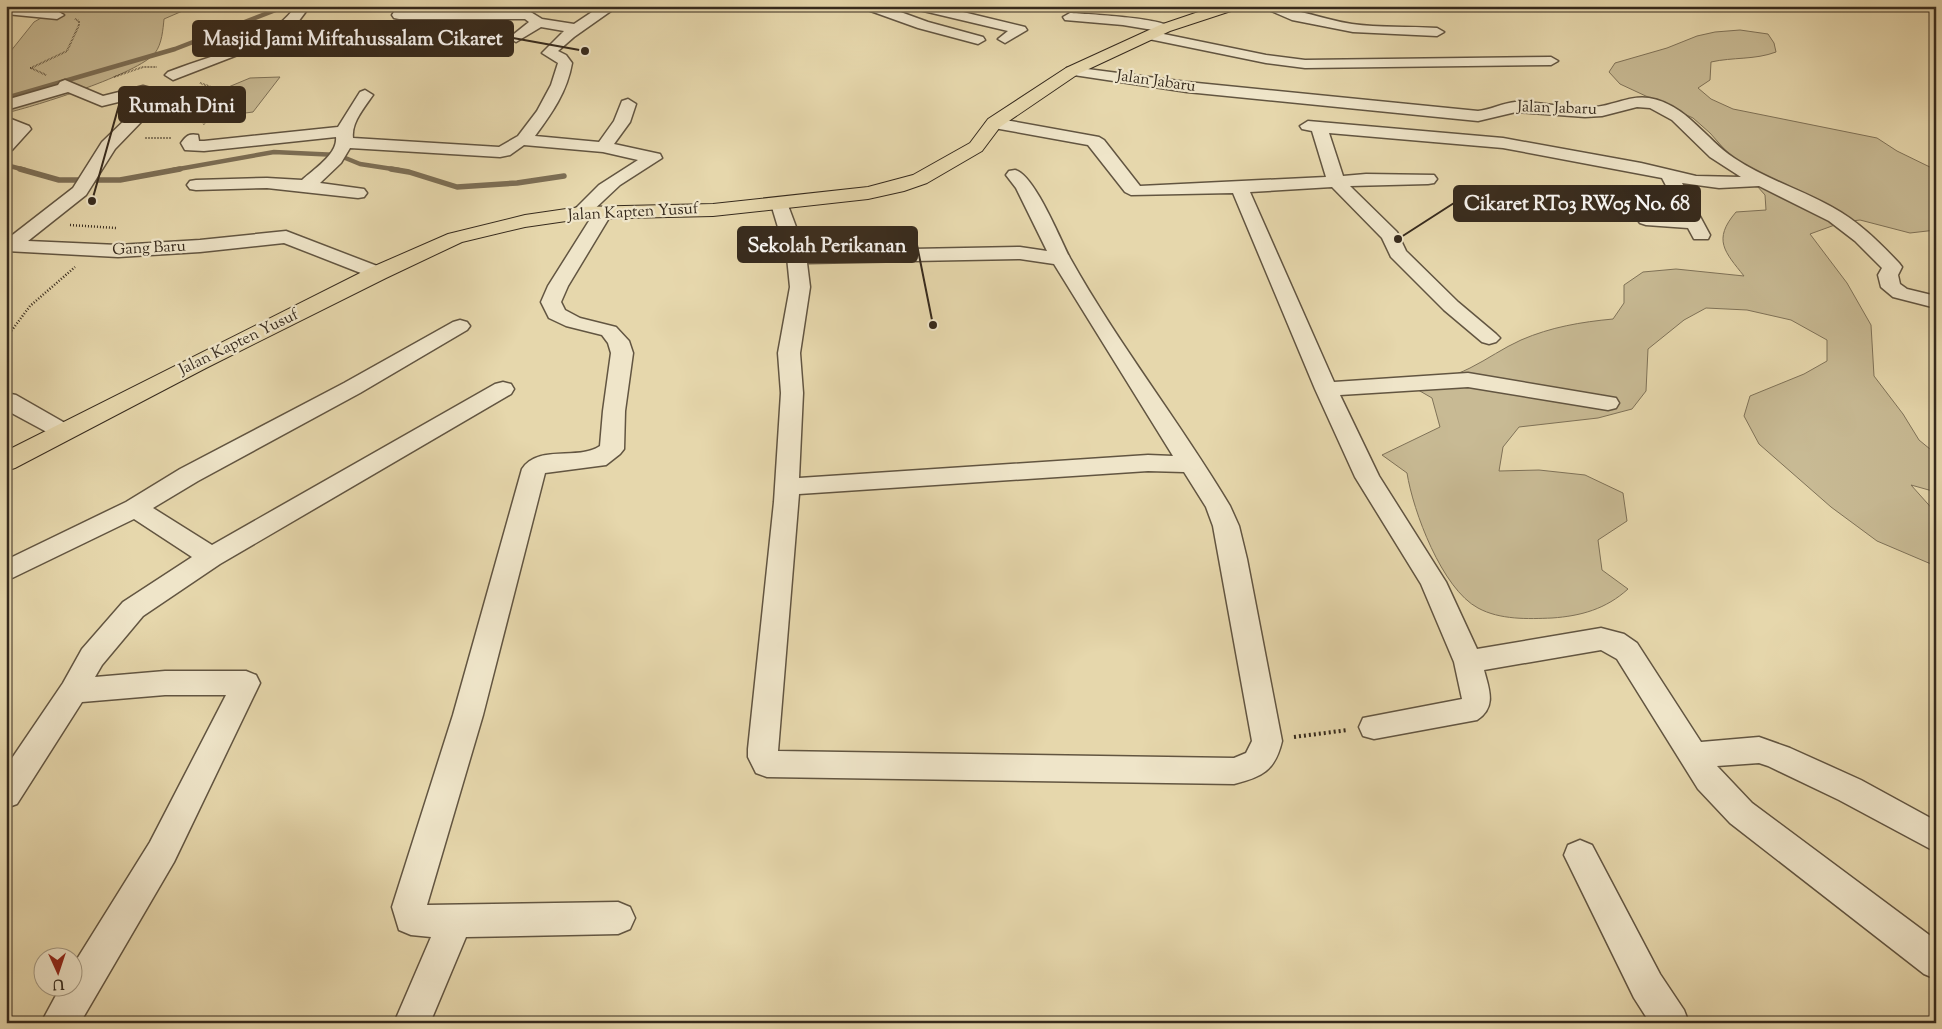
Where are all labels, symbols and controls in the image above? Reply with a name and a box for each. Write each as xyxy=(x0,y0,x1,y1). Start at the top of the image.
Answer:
callout: Masjid Jami Miftahussalam Cikaret xyxy=(193,21,513,56)
text: Masjid Jami Miftahussalam Cikaret xyxy=(203,26,503,55)
street label: Jalan Jabaru xyxy=(1114,65,1197,99)
callout: Rumah Dini xyxy=(119,87,245,122)
text: Rumah Dini xyxy=(129,93,235,122)
street label: Jalan Jabaru xyxy=(1516,96,1597,122)
callout: Cikaret RT03 RW05 No. 68 xyxy=(1454,186,1700,221)
text: Cikaret RT03 RW05 No. 68 xyxy=(1464,191,1690,220)
street label: Jalan Kapten Yusuf xyxy=(566,198,700,228)
callout: Sekolah Perikanan xyxy=(738,227,917,262)
text: Sekolah Perikanan xyxy=(747,233,907,262)
street label: Gang Baru xyxy=(112,236,186,262)
street label: Jalan Kapten Yusuf xyxy=(174,303,304,382)
north arrow xyxy=(32,946,82,996)
text: U xyxy=(52,973,65,993)

